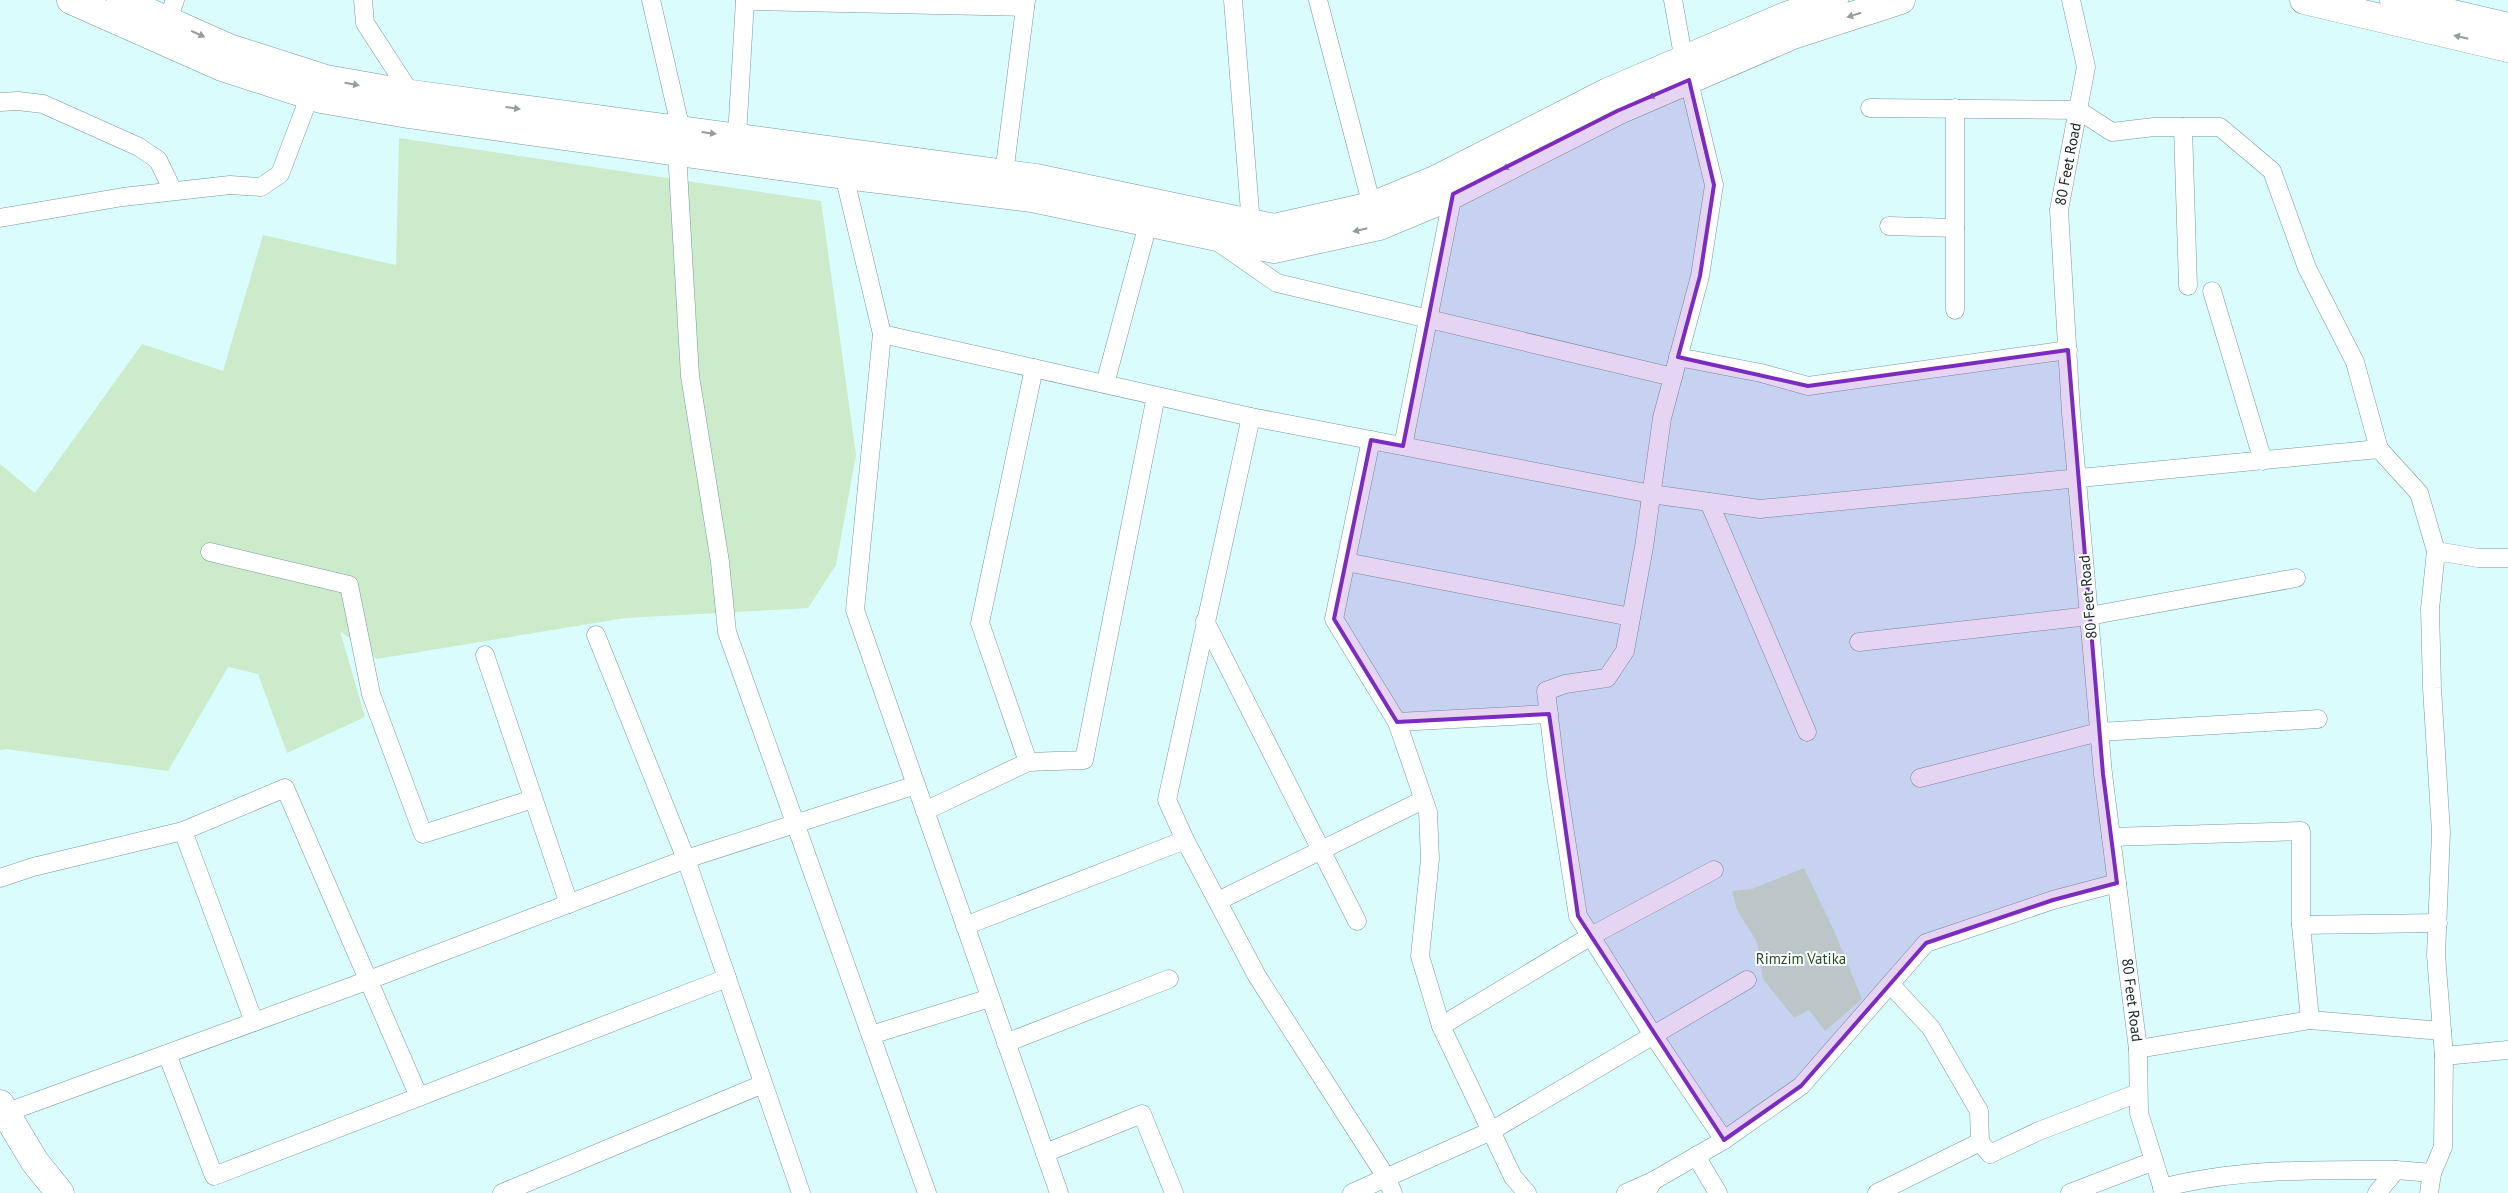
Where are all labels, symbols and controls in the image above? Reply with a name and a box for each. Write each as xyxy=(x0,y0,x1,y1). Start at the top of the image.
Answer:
one-way arrow xyxy=(1846,11,1861,19)
one-way arrow xyxy=(191,30,205,38)
one-way arrow xyxy=(2453,33,2468,41)
one-way arrow xyxy=(344,80,360,88)
one-way arrow xyxy=(1648,91,1662,99)
one-way arrow xyxy=(505,104,521,112)
street label: 80 Feet Road xyxy=(2050,121,2085,207)
one-way arrow xyxy=(701,129,717,137)
one-way arrow xyxy=(1501,162,1516,170)
one-way arrow xyxy=(1352,226,1367,234)
street label: 80 Feet Road xyxy=(2074,554,2101,640)
park label: Rimzim Vatika xyxy=(1756,949,1846,968)
street label: 80 Feet Road xyxy=(2118,957,2147,1043)

